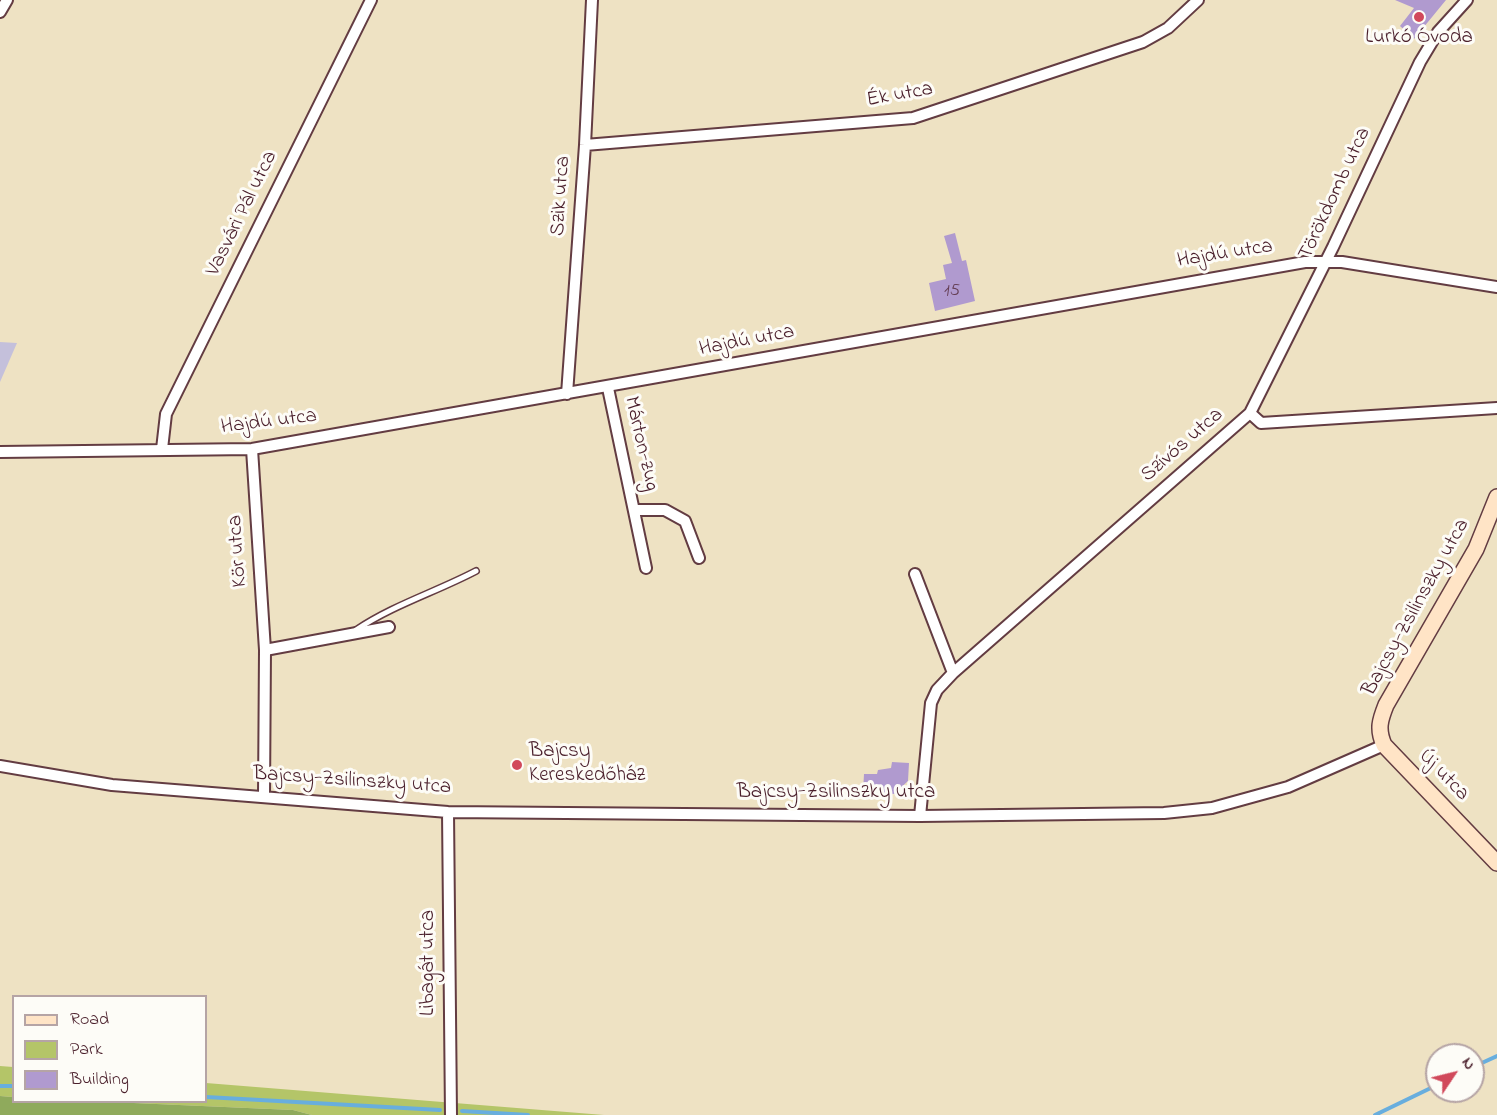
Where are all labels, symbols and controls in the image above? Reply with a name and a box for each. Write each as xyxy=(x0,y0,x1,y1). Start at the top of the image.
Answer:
marker: Lurkó Óvoda xyxy=(1412,10,1426,24)
place label: Lurkó Óvoda xyxy=(1365,26,1473,52)
street label: Ék utca xyxy=(865,78,935,114)
street label: Törökdomb utca xyxy=(1294,124,1378,264)
street label: Vasvári Pál utca xyxy=(202,147,284,281)
street label: Szik utca xyxy=(547,155,577,237)
street label: Hajdú utca xyxy=(1175,235,1275,275)
house number: 15 xyxy=(944,281,960,303)
street label: Hajdú utca xyxy=(697,320,797,364)
street label: Márton-zug xyxy=(617,394,663,494)
street label: Szívós utca xyxy=(1137,403,1229,489)
street label: Hajdú utca xyxy=(220,405,318,441)
street label: Kör utca xyxy=(224,514,254,588)
street label: Bajcsy-Zsilinszky utca xyxy=(1358,515,1476,701)
place label: Bajcsy Kereskedőház xyxy=(529,740,645,790)
street label: Új utca xyxy=(1412,745,1474,807)
marker: Bajcsy Kereskedőház xyxy=(510,758,524,772)
street label: Bajcsy-Zsilinszky utca xyxy=(252,763,452,801)
street label: Bajcsy-Zsilinszky utca xyxy=(737,781,935,807)
street label: Libagát utca xyxy=(417,910,443,1016)
legend xyxy=(12,995,207,1103)
text: Road xyxy=(70,1007,109,1033)
text: Park xyxy=(70,1037,103,1063)
north arrow xyxy=(1425,1043,1485,1103)
text: N xyxy=(1455,1053,1481,1075)
text: Building xyxy=(70,1067,129,1093)

